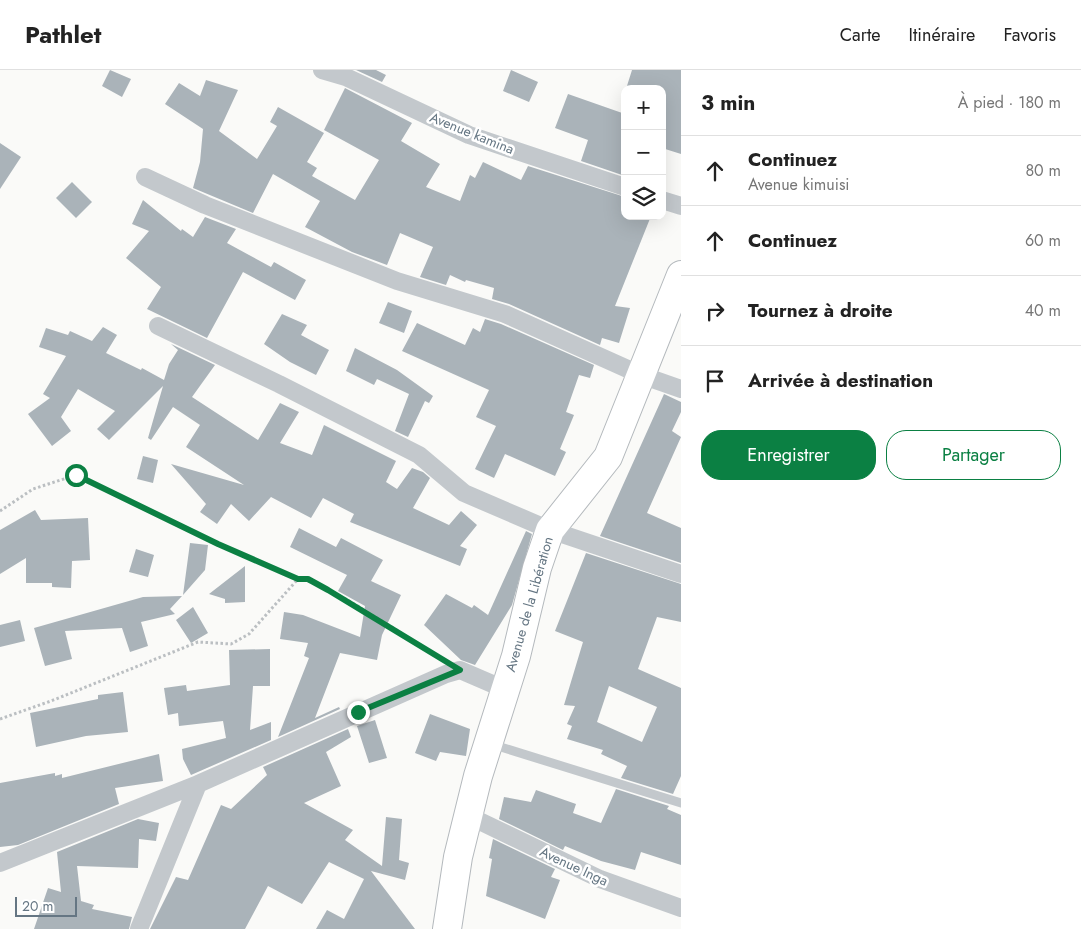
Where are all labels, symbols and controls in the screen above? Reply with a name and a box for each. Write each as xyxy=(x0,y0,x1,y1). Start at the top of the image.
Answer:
text: Pathlet xyxy=(25,17,101,52)
text: Carte xyxy=(840,22,881,48)
text: Itinéraire xyxy=(909,22,975,48)
text: Favoris xyxy=(1003,22,1056,48)
map controls xyxy=(621,85,666,220)
button: + xyxy=(621,85,666,130)
text: 3 min xyxy=(701,88,755,118)
text: À pied · 180 m xyxy=(958,91,1061,114)
street label: Avenue kamina xyxy=(427,107,517,159)
button: − xyxy=(621,130,666,175)
text: Continuez xyxy=(748,146,837,173)
icon: ahead xyxy=(701,157,729,185)
text: 80 m xyxy=(1025,159,1061,182)
text: Avenue kimuisi xyxy=(748,173,850,196)
button: layers xyxy=(621,175,666,220)
icon: ahead xyxy=(701,227,729,255)
text: Continuez xyxy=(748,227,837,254)
text: 60 m xyxy=(1025,229,1061,252)
icon: right xyxy=(701,297,729,325)
text: Tournez à droite xyxy=(748,297,893,324)
text: 40 m xyxy=(1025,299,1061,322)
icon: arrive xyxy=(701,367,729,395)
text: Arrivée à destination xyxy=(748,367,933,394)
button: Enregistrer xyxy=(701,430,876,480)
button: Partager xyxy=(886,430,1061,480)
route start xyxy=(65,464,88,487)
street label: Avenue de la Libération xyxy=(500,534,558,674)
route end xyxy=(347,701,370,724)
street label: Avenue Inga xyxy=(537,841,611,891)
scale bar xyxy=(15,894,78,917)
text: 20 m xyxy=(22,896,54,916)

